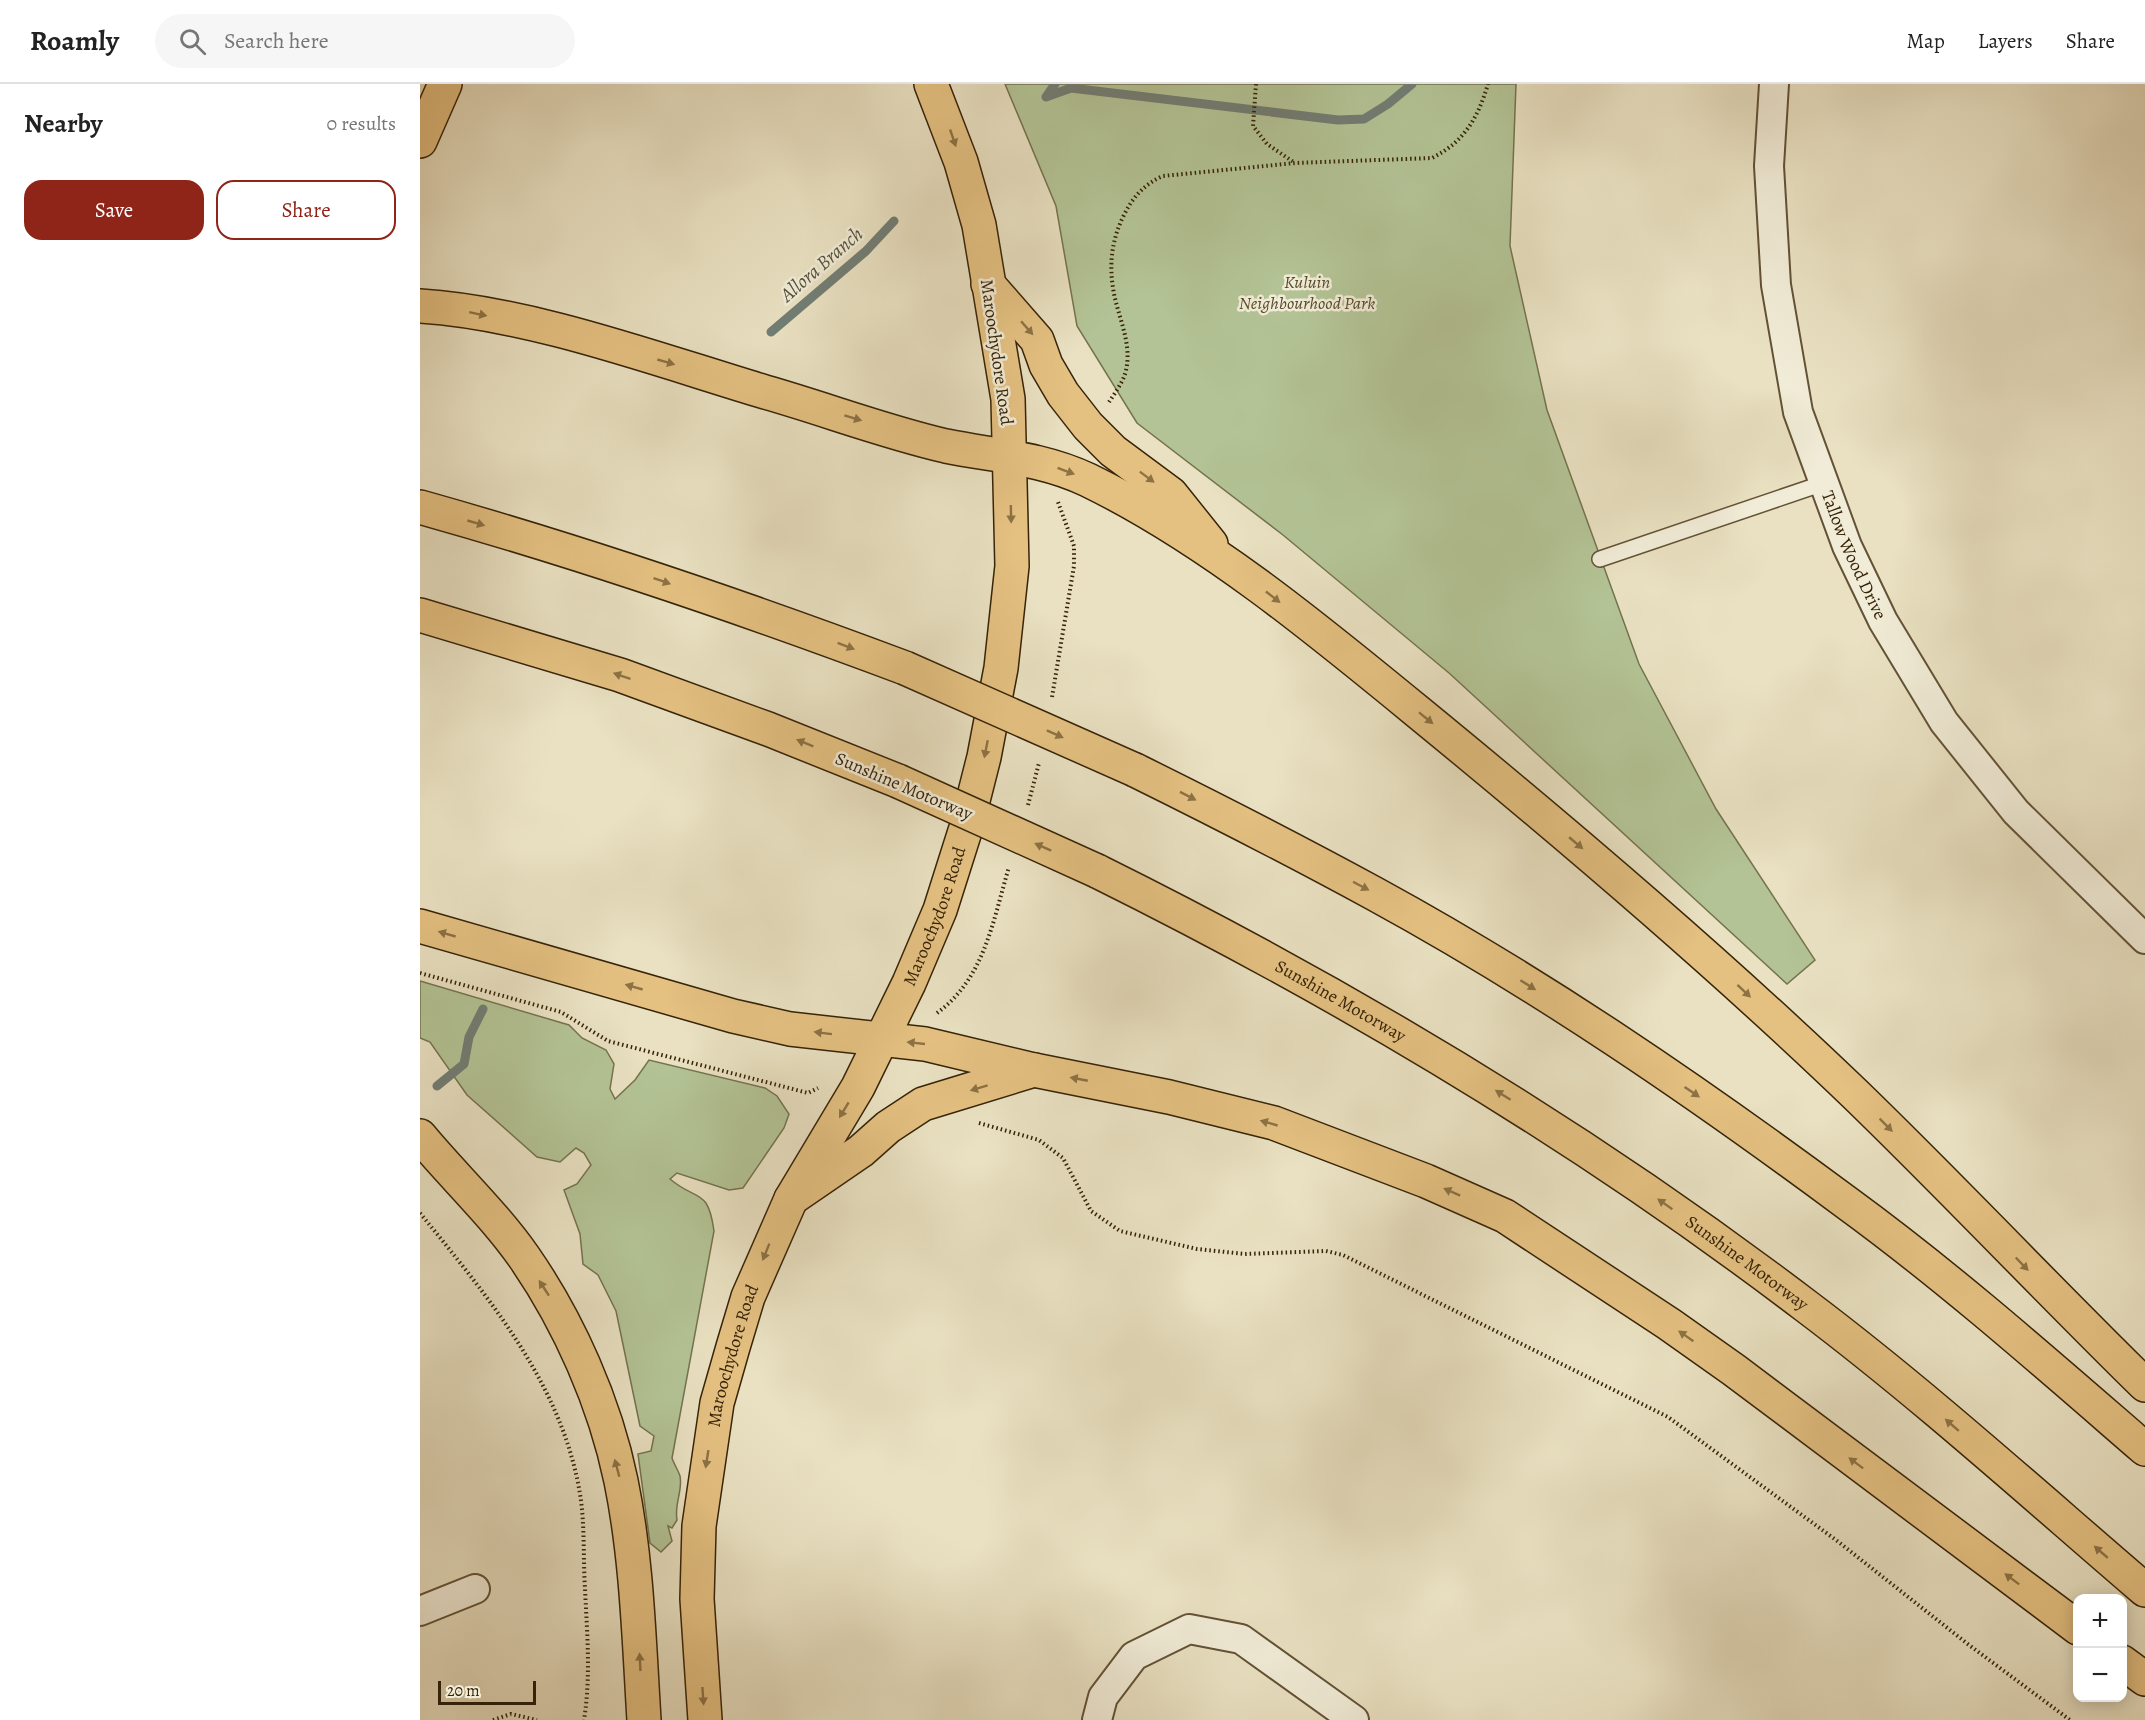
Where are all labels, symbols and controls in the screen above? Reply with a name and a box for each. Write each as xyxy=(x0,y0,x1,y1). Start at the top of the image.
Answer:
search box xyxy=(155,14,575,68)
text: Roamly xyxy=(30,22,119,60)
icon: search xyxy=(176,25,209,58)
text: Search here xyxy=(224,26,329,56)
text: Map xyxy=(1906,27,1945,55)
text: Layers xyxy=(1978,27,2033,55)
text: Share xyxy=(2066,27,2115,55)
text: Nearby xyxy=(24,106,103,141)
text: 0 results xyxy=(327,110,396,137)
one-way arrow xyxy=(948,129,958,147)
button: Save xyxy=(24,180,204,240)
button: Share xyxy=(216,180,396,240)
water label: Allora Branch xyxy=(773,221,869,309)
park label: Kuluin Neighbourhood Park xyxy=(1239,270,1375,315)
street label: Maroochydore Road xyxy=(975,277,1019,427)
one-way arrow xyxy=(469,309,487,319)
one-way arrow xyxy=(1020,320,1033,335)
one-way arrow xyxy=(658,358,676,367)
one-way arrow xyxy=(844,414,862,423)
one-way arrow xyxy=(1057,467,1075,477)
one-way arrow xyxy=(1140,470,1155,482)
street label: Tallow Wood Drive xyxy=(1816,487,1893,623)
one-way arrow xyxy=(1006,504,1016,523)
one-way arrow xyxy=(467,519,485,528)
one-way arrow xyxy=(654,576,672,586)
one-way arrow xyxy=(1265,591,1281,603)
one-way arrow xyxy=(837,642,855,651)
one-way arrow xyxy=(613,671,631,680)
one-way arrow xyxy=(1418,712,1434,725)
one-way arrow xyxy=(1046,730,1063,739)
one-way arrow xyxy=(796,738,814,748)
one-way arrow xyxy=(981,739,990,758)
street label: Sunshine Motorway xyxy=(832,746,977,826)
one-way arrow xyxy=(1179,792,1196,801)
one-way arrow xyxy=(1568,836,1584,849)
one-way arrow xyxy=(1035,842,1052,851)
street label: Maroochydore Road xyxy=(897,843,971,990)
one-way arrow xyxy=(1352,881,1369,891)
one-way arrow xyxy=(438,928,456,938)
street label: Sunshine Motorway xyxy=(1271,954,1411,1048)
one-way arrow xyxy=(1520,980,1537,991)
one-way arrow xyxy=(625,982,643,991)
one-way arrow xyxy=(1737,984,1752,998)
one-way arrow xyxy=(814,1028,833,1038)
one-way arrow xyxy=(906,1039,925,1048)
one-way arrow xyxy=(1070,1074,1089,1083)
one-way arrow xyxy=(970,1084,988,1093)
one-way arrow xyxy=(1683,1086,1699,1098)
one-way arrow xyxy=(1495,1090,1511,1101)
one-way arrow xyxy=(838,1102,849,1118)
one-way arrow xyxy=(1260,1118,1278,1127)
one-way arrow xyxy=(1878,1118,1892,1132)
one-way arrow xyxy=(1442,1187,1460,1197)
one-way arrow xyxy=(1658,1198,1674,1210)
street label: Sunshine Motorway xyxy=(1681,1210,1814,1316)
one-way arrow xyxy=(761,1244,771,1262)
one-way arrow xyxy=(2015,1257,2029,1272)
one-way arrow xyxy=(538,1280,549,1297)
street label: Maroochydore Road xyxy=(702,1280,764,1429)
one-way arrow xyxy=(1679,1330,1695,1342)
one-way arrow xyxy=(1945,1419,1960,1432)
one-way arrow xyxy=(703,1450,712,1469)
one-way arrow xyxy=(1848,1457,1863,1469)
one-way arrow xyxy=(612,1459,622,1477)
one-way arrow xyxy=(2094,1546,2109,1559)
one-way arrow xyxy=(2004,1574,2019,1586)
map controls xyxy=(2073,1594,2127,1702)
button: + xyxy=(2073,1594,2127,1648)
button: − xyxy=(2073,1648,2127,1702)
one-way arrow xyxy=(635,1652,645,1671)
scale bar xyxy=(438,1678,536,1706)
text: 20 m xyxy=(447,1680,480,1702)
one-way arrow xyxy=(698,1686,708,1705)

